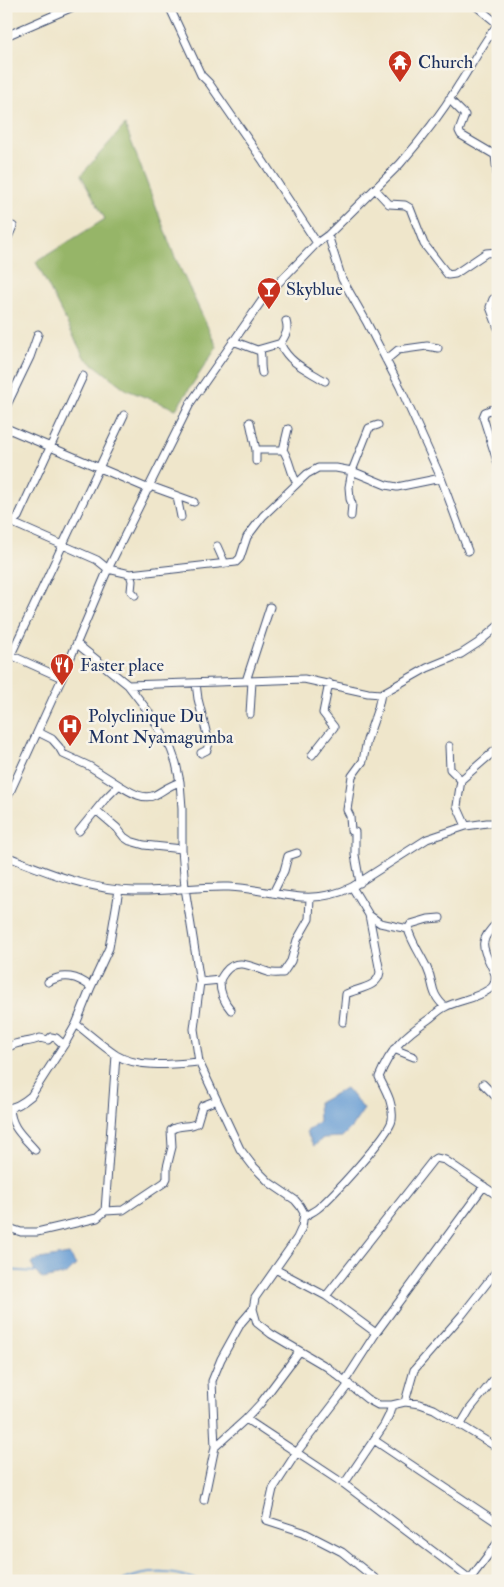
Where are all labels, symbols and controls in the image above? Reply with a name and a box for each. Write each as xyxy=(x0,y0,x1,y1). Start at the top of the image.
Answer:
temple icon: Church xyxy=(387,49,413,83)
place label: Church xyxy=(418,51,474,74)
bar icon: Skyblue xyxy=(256,276,282,310)
place label: Skyblue xyxy=(286,278,343,301)
restaurant icon: Faster place xyxy=(49,652,75,686)
place label: Faster place xyxy=(80,654,164,677)
place label: Polyclinique Du Mont Nyamagumba xyxy=(88,705,234,749)
hospital icon: Polyclinique Du Mont Nyamagumba xyxy=(57,713,83,747)

